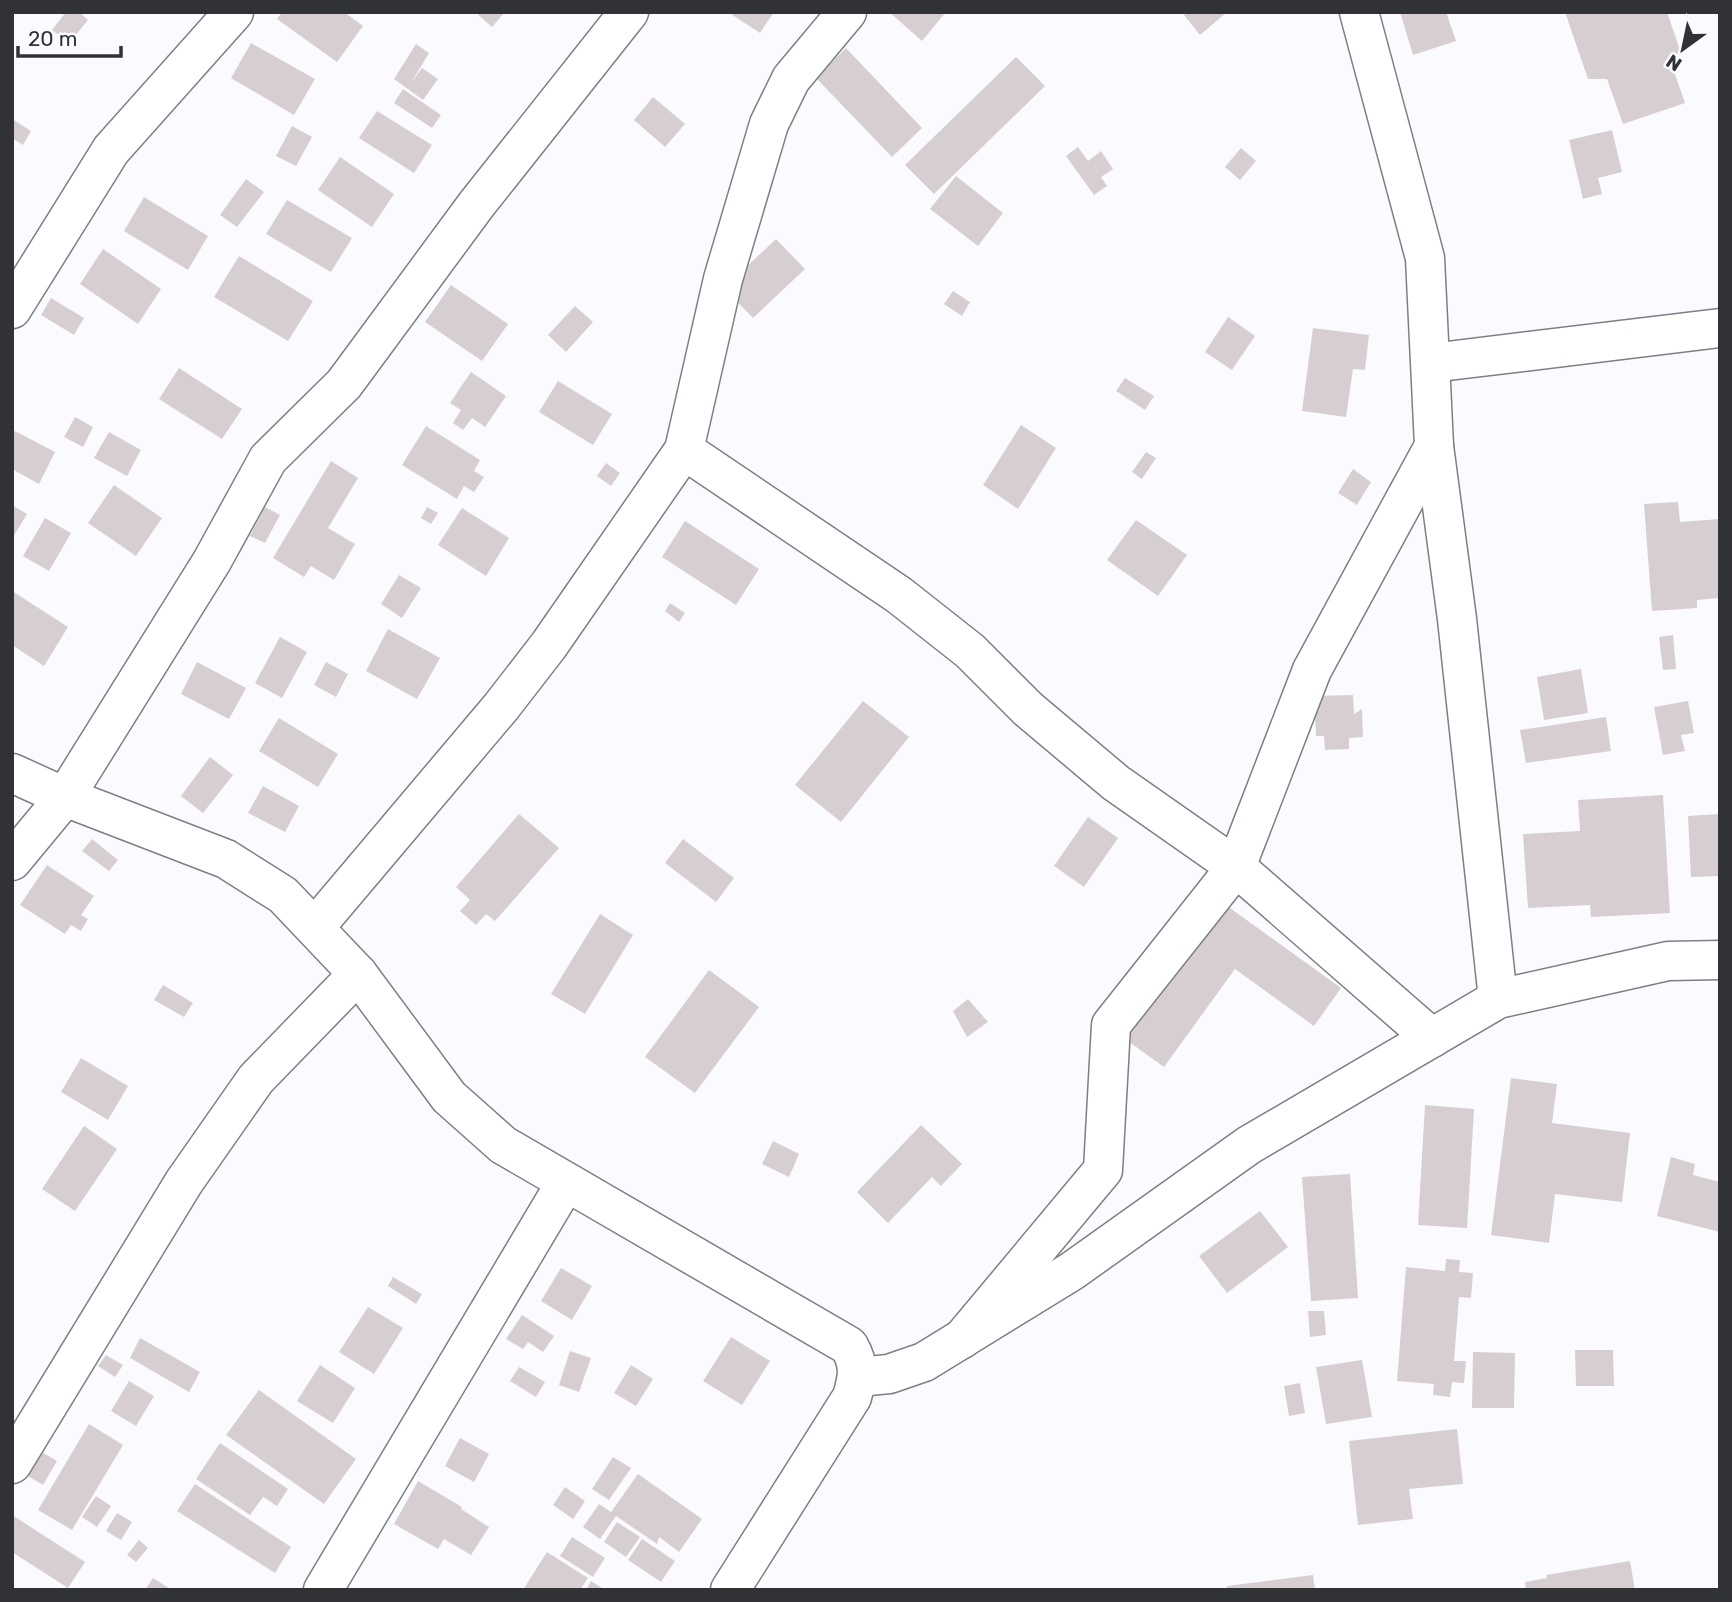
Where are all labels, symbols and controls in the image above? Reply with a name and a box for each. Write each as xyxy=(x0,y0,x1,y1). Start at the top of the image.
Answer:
scale bar xyxy=(18,14,121,58)
north arrow xyxy=(1648,14,1718,84)
text: 20 m xyxy=(28,26,77,51)
text: N xyxy=(1662,49,1686,76)

